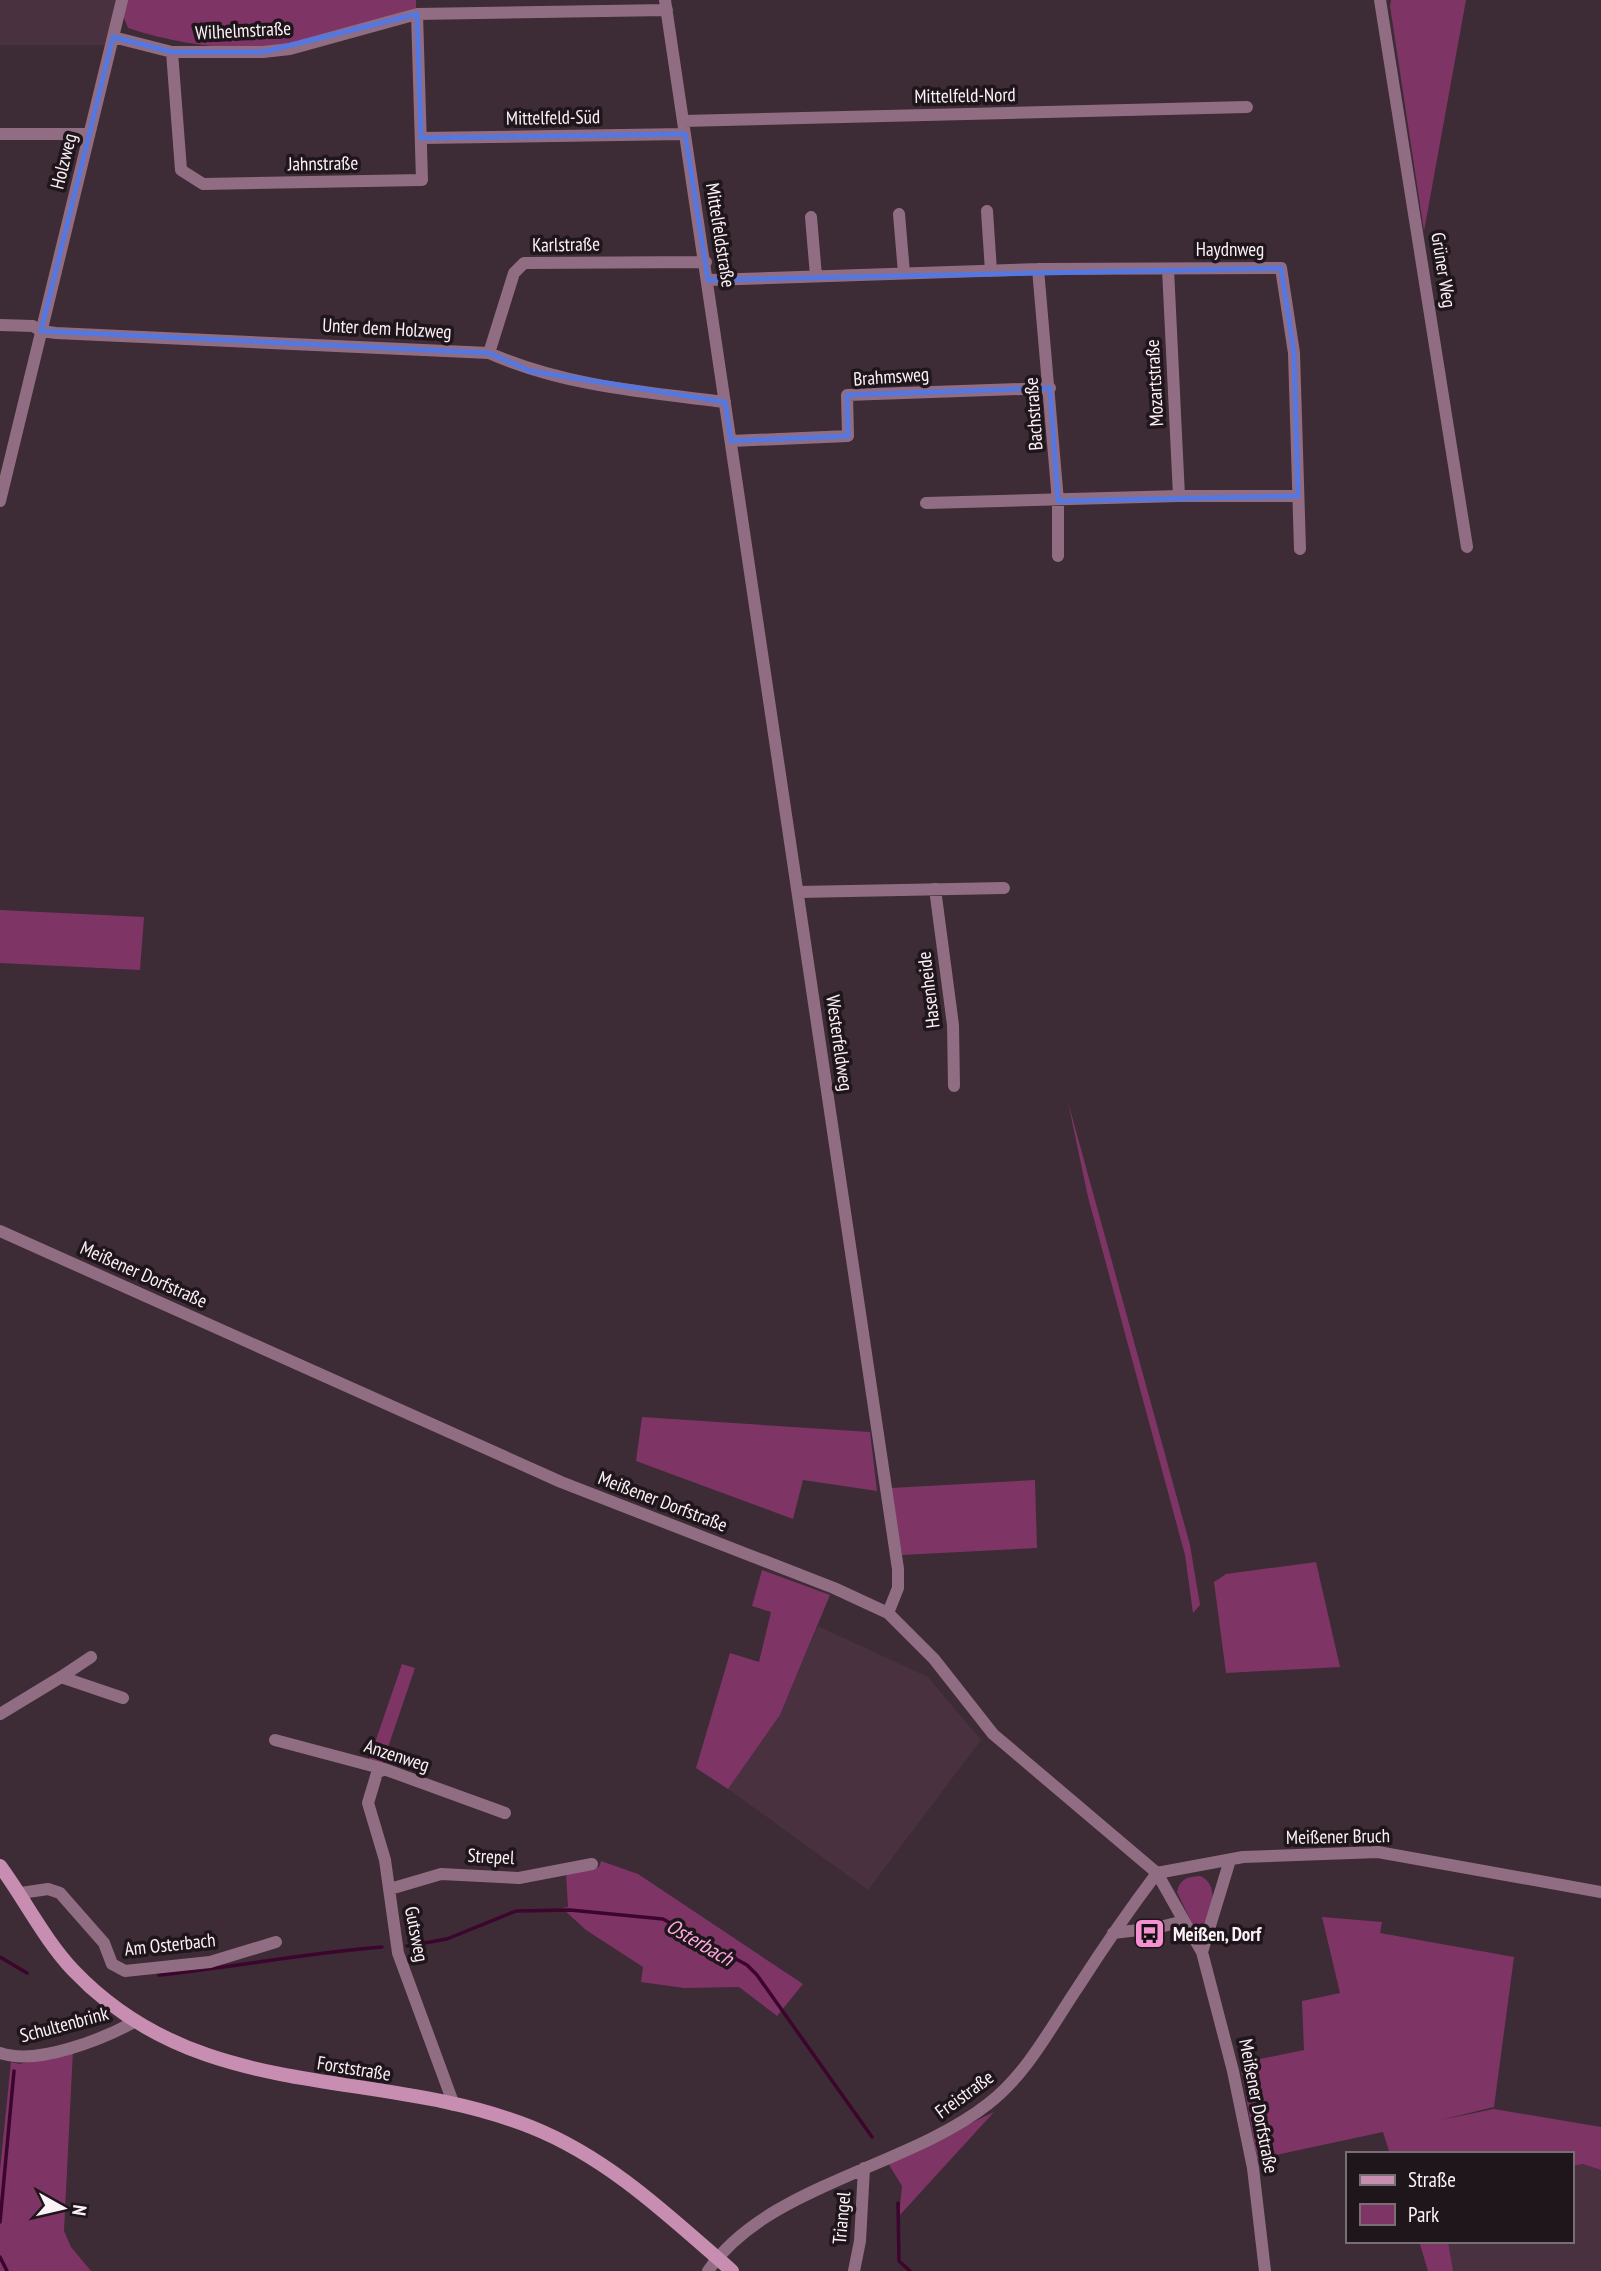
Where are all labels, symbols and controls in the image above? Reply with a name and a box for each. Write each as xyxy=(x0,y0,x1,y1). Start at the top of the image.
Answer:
street label: Wilhelmstraße xyxy=(194,15,292,44)
street label: Mittelfeld-Nord xyxy=(914,82,1016,108)
street label: Mittelfeld-Süd xyxy=(506,104,600,130)
street label: Holzweg xyxy=(45,131,81,191)
street label: Jahnstraße xyxy=(287,150,359,176)
street label: Mittelfeldstraße xyxy=(701,181,741,289)
street label: Karlstraße xyxy=(532,231,600,257)
street label: Grüner Weg xyxy=(1426,231,1462,309)
street label: Haydnweg xyxy=(1196,237,1264,261)
street label: Unter dem Holzweg xyxy=(322,313,452,343)
street label: Mozartstraße xyxy=(1140,339,1168,427)
street label: Brahmsweg xyxy=(852,361,930,391)
street label: Bachstraße xyxy=(1018,376,1048,451)
street label: Hasenheide xyxy=(911,950,945,1030)
street label: Westerfeldweg xyxy=(821,993,859,1093)
street label: Meißener Dorfstraße xyxy=(77,1235,211,1313)
street label: Meißener Dorfstraße xyxy=(595,1465,731,1537)
street label: Anzenweg xyxy=(361,1733,433,1777)
street label: Meißener Bruch xyxy=(1286,1823,1390,1849)
street label: Strepel xyxy=(467,1843,516,1869)
street label: Gutsweg xyxy=(400,1904,434,1964)
water label: Osterbach xyxy=(662,1912,740,1973)
bus stop icon: Meißen, Dorf xyxy=(1133,1917,1167,1951)
place label: Meißen, Dorf xyxy=(1173,1922,1262,1946)
street label: Am Osterbach xyxy=(123,1927,217,1961)
street label: Schultenbrink xyxy=(17,2001,111,2047)
street label: Meißener Dorfstraße xyxy=(1234,2037,1284,2175)
street label: Forststraße xyxy=(315,2050,393,2086)
street label: Freistraße xyxy=(930,2065,998,2123)
legend xyxy=(1346,2152,1573,2243)
text: Straße xyxy=(1408,2166,1456,2193)
north arrow xyxy=(28,2173,98,2243)
street label: Triangel xyxy=(827,2190,855,2245)
text: Park xyxy=(1408,2201,1439,2228)
text: N xyxy=(67,2204,92,2217)

